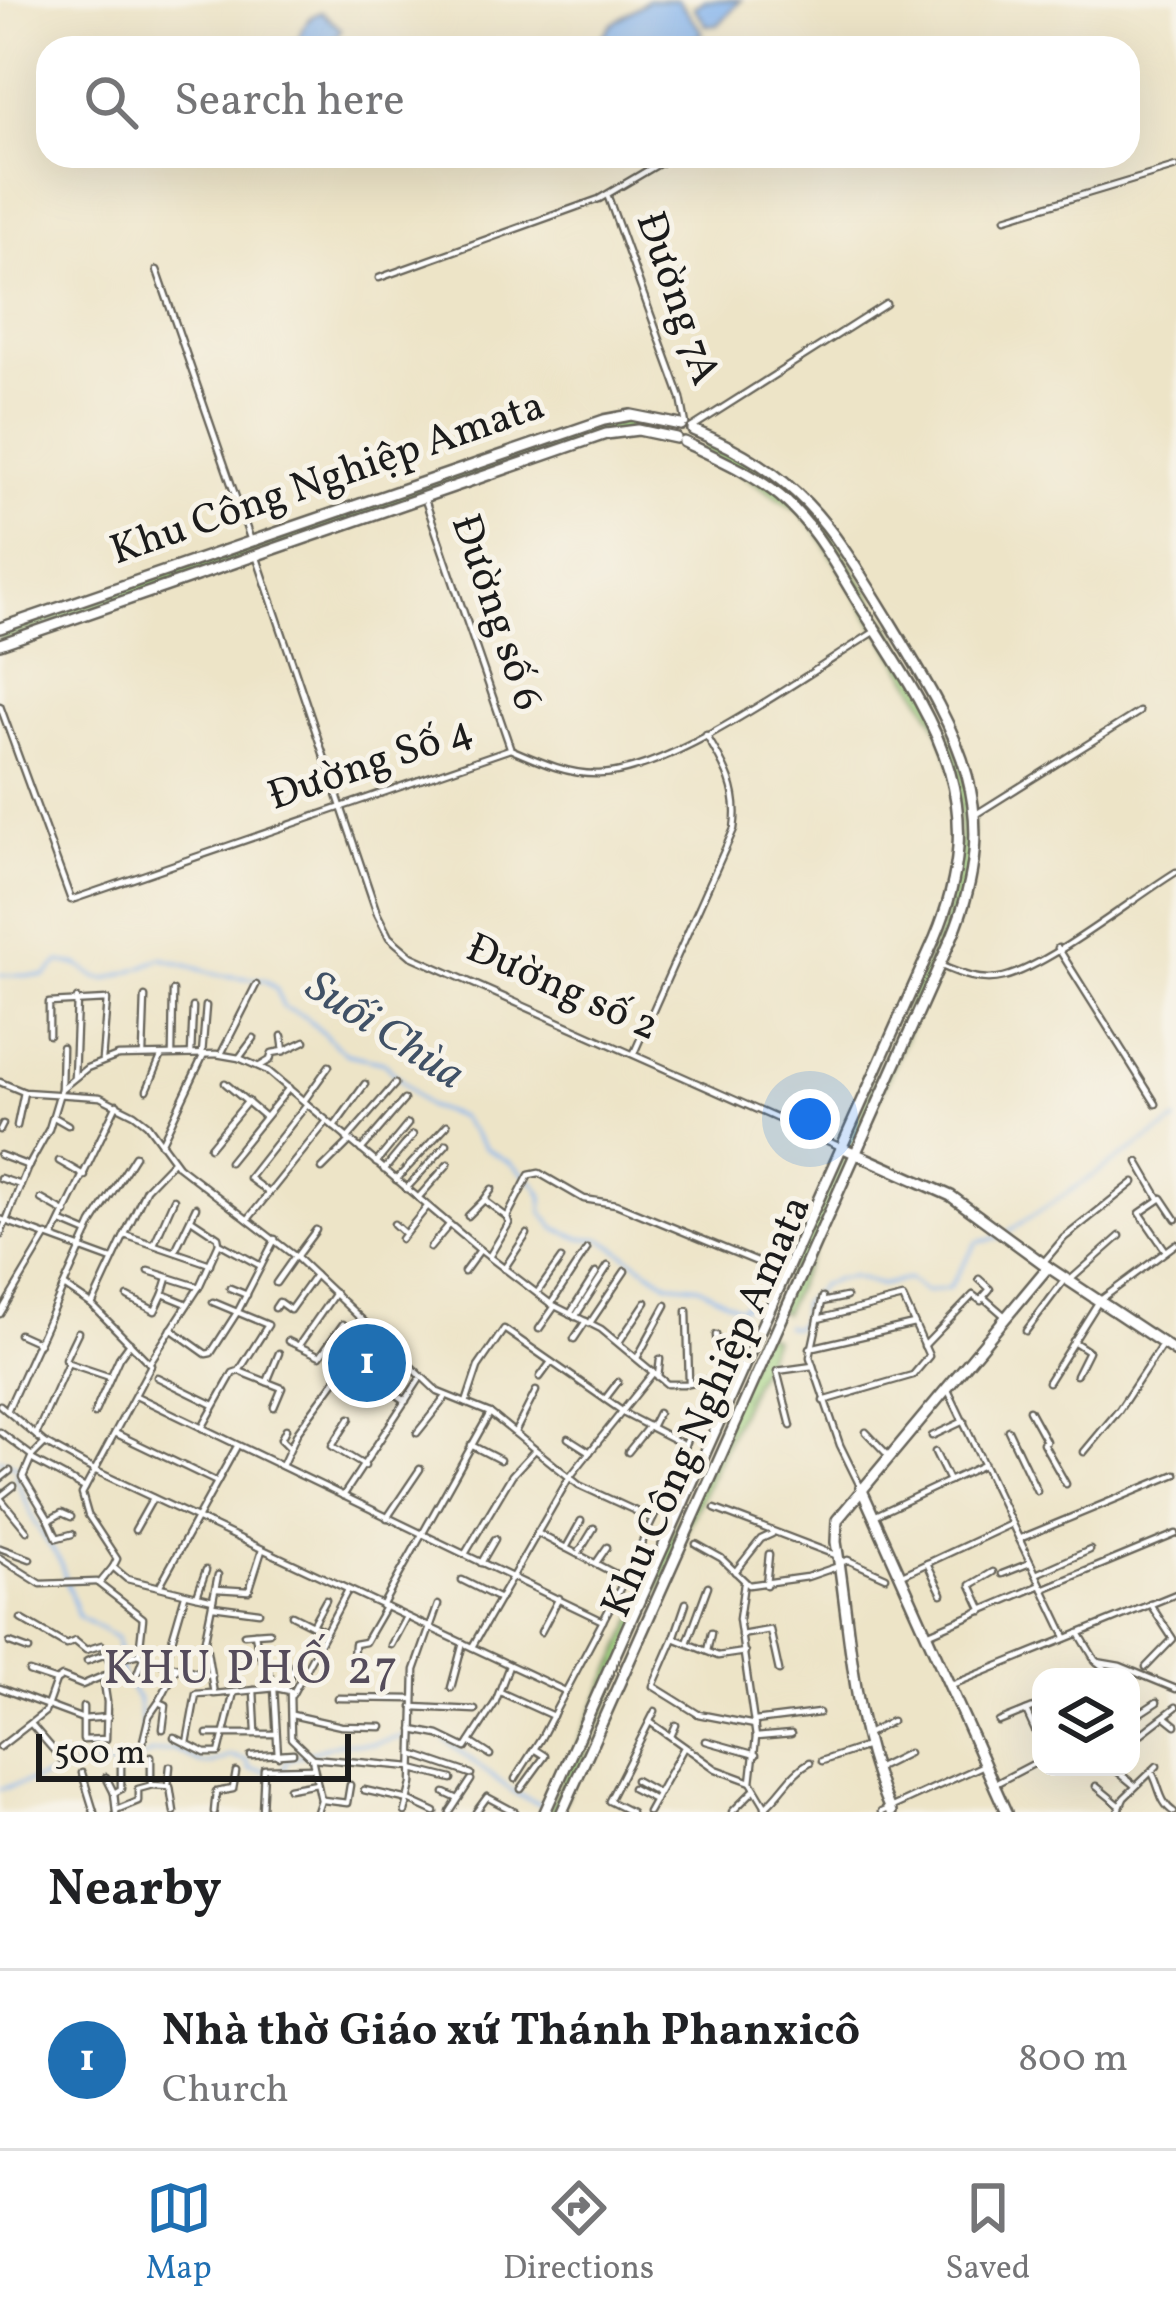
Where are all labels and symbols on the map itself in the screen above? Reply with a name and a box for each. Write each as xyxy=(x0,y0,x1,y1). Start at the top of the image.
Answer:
street label: Đường 7A xyxy=(619,205,733,393)
street label: Khu Công Nghiệp Amata xyxy=(103,378,553,582)
street label: Đường số 6 xyxy=(434,507,556,719)
street label: Đường Số 4 xyxy=(261,702,481,828)
street label: Đường số 2 xyxy=(456,920,668,1058)
water label: Suối Chùa xyxy=(292,957,476,1107)
your location xyxy=(780,1089,840,1149)
street label: Khu Công Nghiệp Amata xyxy=(588,1187,828,1627)
pin: 1 xyxy=(328,1318,406,1408)
district label: KHU PHỐ 27 xyxy=(103,1634,401,1704)
scale bar xyxy=(36,1728,351,1781)

